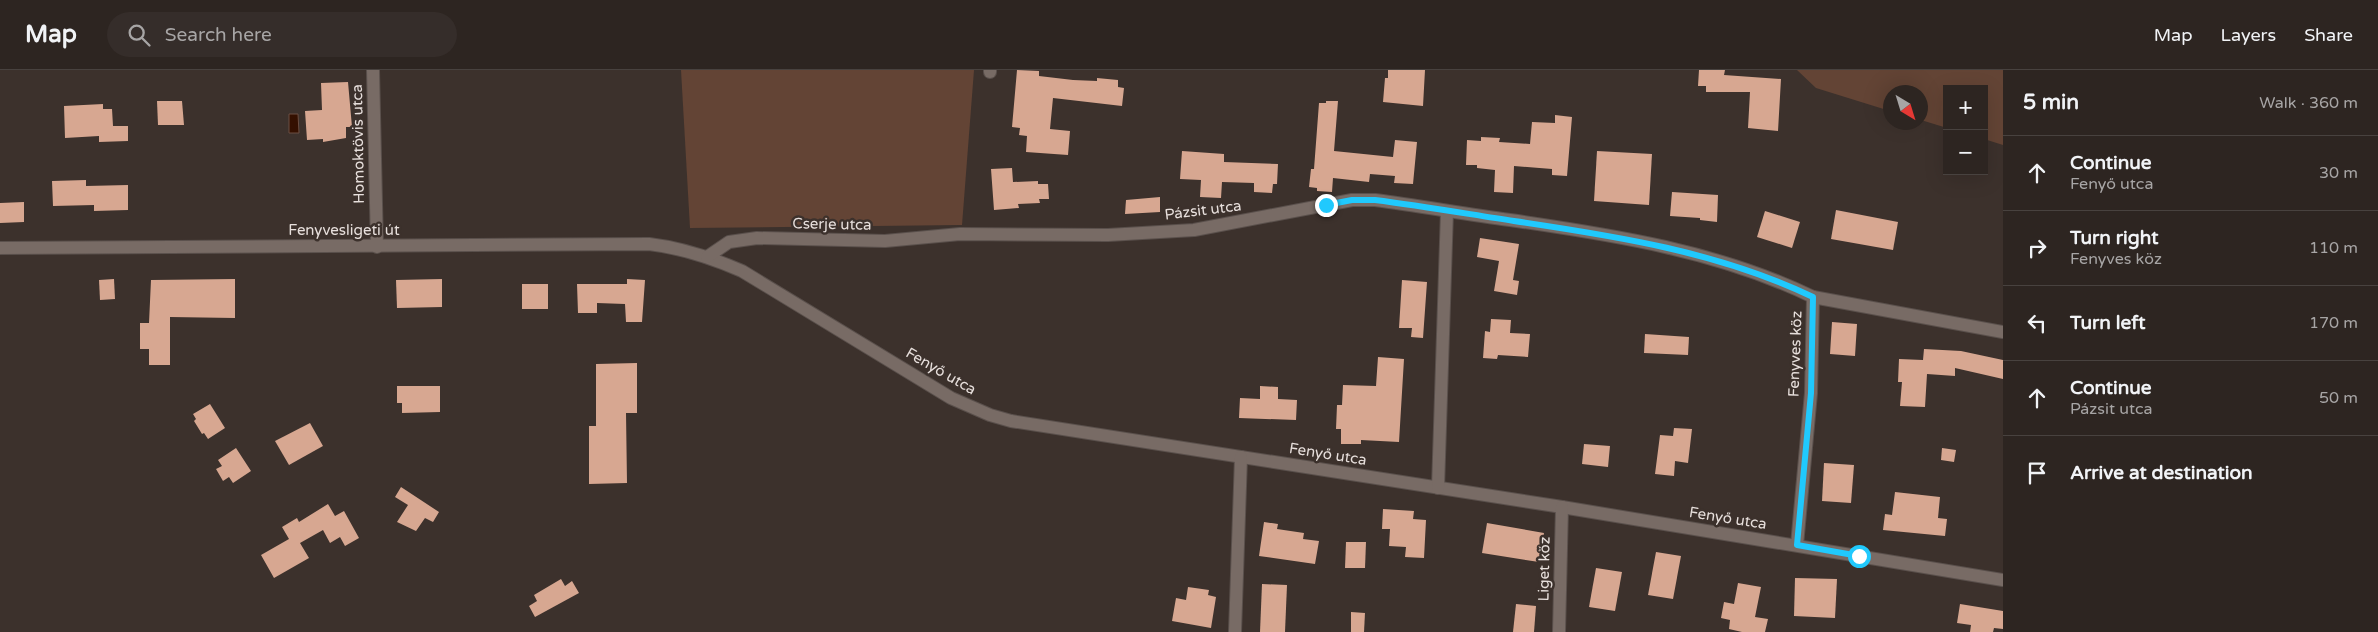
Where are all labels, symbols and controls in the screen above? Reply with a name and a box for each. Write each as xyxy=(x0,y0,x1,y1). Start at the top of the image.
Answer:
search box xyxy=(107,12,457,57)
text: Map xyxy=(25,20,77,49)
icon: search xyxy=(125,21,153,49)
text: Search here xyxy=(165,24,272,46)
text: Map xyxy=(2154,24,2193,46)
text: Layers xyxy=(2221,24,2276,46)
text: Share xyxy=(2304,24,2353,46)
street label: Homoktövis utca xyxy=(348,84,368,204)
north arrow xyxy=(1883,85,1928,130)
map controls xyxy=(1943,85,1988,175)
button: + xyxy=(1943,85,1988,130)
text: 5 min xyxy=(2023,90,2079,115)
text: Walk · 360 m xyxy=(2259,93,2358,113)
button: − xyxy=(1943,130,1988,175)
text: Continue xyxy=(2070,152,2152,174)
icon: ahead xyxy=(2023,159,2051,187)
text: 30 m xyxy=(2319,163,2358,183)
text: Fenyő utca xyxy=(2070,174,2153,194)
route end xyxy=(1315,194,1338,217)
street label: Pázsit utca xyxy=(1164,196,1242,224)
street label: Cserje utca xyxy=(792,214,872,234)
street label: Fenyvesligeti út xyxy=(288,221,400,239)
text: Turn right xyxy=(2070,227,2158,249)
icon: right xyxy=(2023,234,2051,262)
text: 110 m xyxy=(2309,238,2358,258)
text: Fenyves köz xyxy=(2070,249,2162,269)
icon: left xyxy=(2023,309,2051,337)
street label: Fenyves köz xyxy=(1785,311,1805,397)
text: Turn left xyxy=(2070,312,2146,334)
text: 170 m xyxy=(2309,313,2358,333)
street label: Fenyő utca xyxy=(903,344,979,398)
text: Continue xyxy=(2070,377,2152,399)
icon: ahead xyxy=(2023,384,2051,412)
text: 50 m xyxy=(2319,388,2358,408)
text: Pázsit utca xyxy=(2070,399,2153,419)
street label: Fenyő utca xyxy=(1288,439,1368,469)
icon: arrive xyxy=(2023,459,2051,487)
text: Arrive at destination xyxy=(2070,462,2253,484)
street label: Fenyő utca xyxy=(1688,503,1768,533)
street label: Liget köz xyxy=(1534,537,1554,601)
route start xyxy=(1848,545,1871,568)

